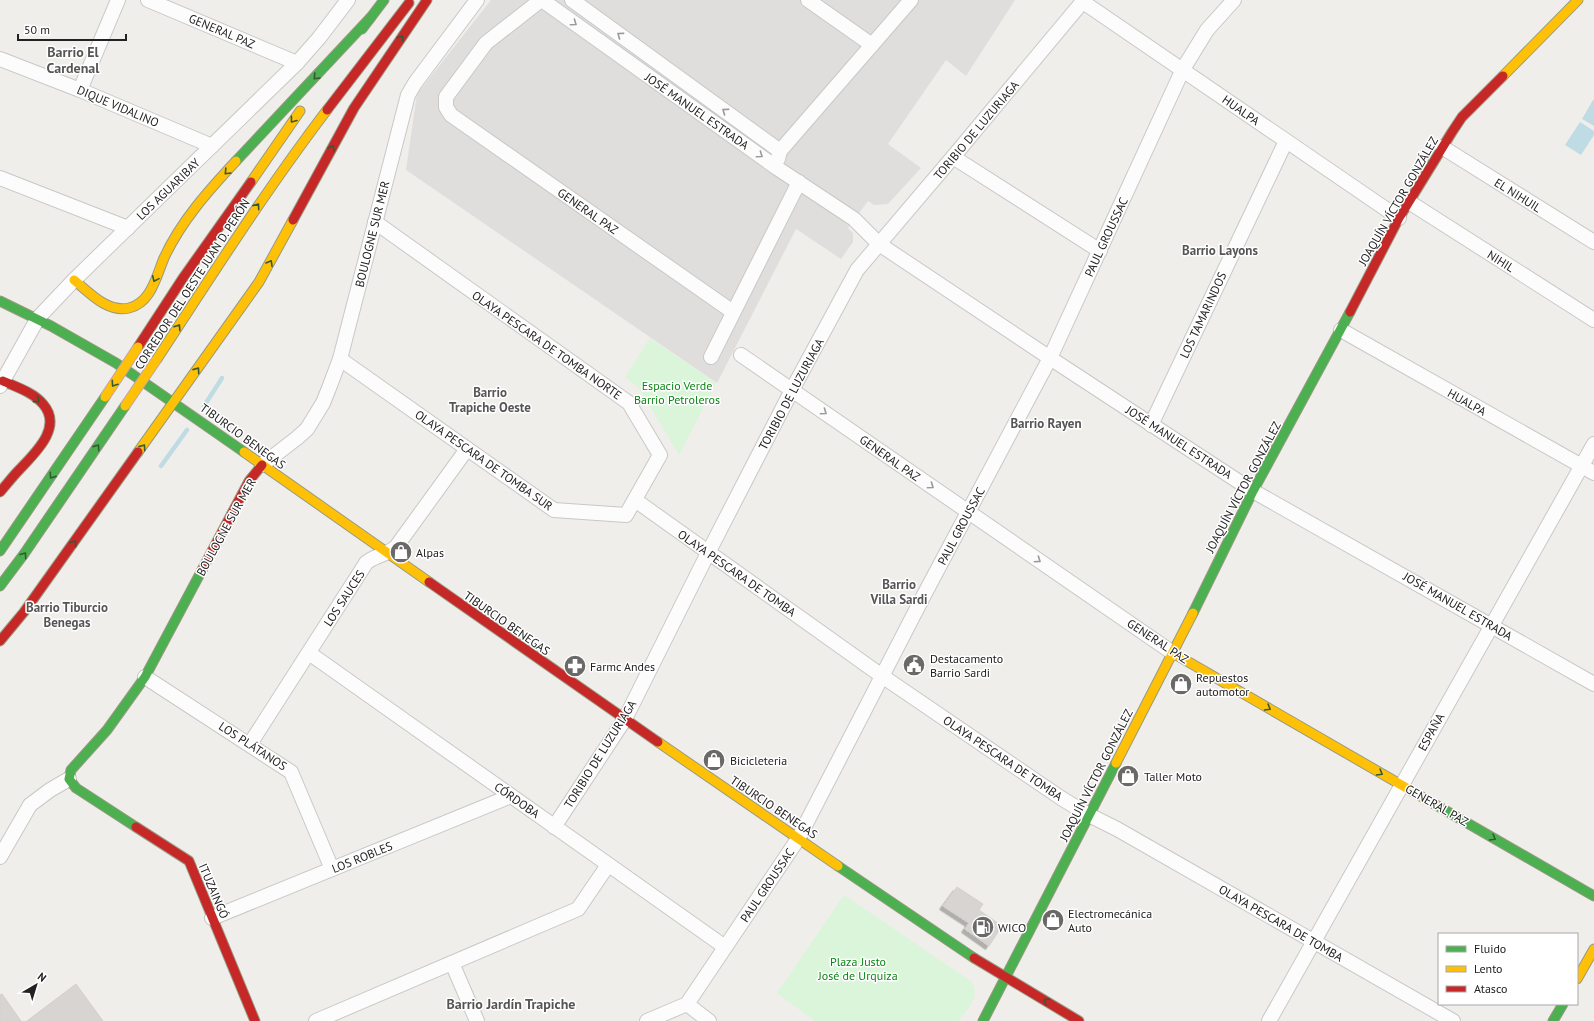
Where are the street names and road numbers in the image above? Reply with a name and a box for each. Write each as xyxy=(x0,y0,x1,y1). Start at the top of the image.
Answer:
street label: GENERAL PAZ xyxy=(187,10,258,52)
street label: JOSÉ MANUEL ESTRADA xyxy=(641,69,752,153)
street label: TORIBIO DE LUZURIAGA xyxy=(930,78,1022,182)
street label: DIQUE VIDALINO xyxy=(75,82,161,130)
street label: HUALPA xyxy=(1219,92,1263,128)
street label: JOAQUÍN VÍCTOR GONZÁLEZ xyxy=(1354,134,1441,269)
street label: LOS AGUARIBAY xyxy=(133,155,203,223)
street label: EL NIHUIL xyxy=(1492,175,1544,215)
street label: BOULOGNE SUR MER xyxy=(351,179,393,289)
street label: GENERAL PAZ xyxy=(555,185,622,238)
street label: PAUL GROUSSAC xyxy=(1081,195,1131,279)
street label: CORREDOR DEL OESTE JUAN D. PERÓN xyxy=(131,196,253,372)
street label: NIHIL xyxy=(1485,247,1517,275)
street label: LOS TAMARINDOS xyxy=(1176,270,1230,360)
street label: OLAYA PESCARA DE TOMBA NORTE xyxy=(469,287,625,403)
street label: TORIBIO DE LUZURIAGA xyxy=(755,336,827,452)
street label: HUALPA xyxy=(1445,385,1489,419)
street label: TIBURCIO BENEGAS xyxy=(197,400,289,472)
street label: JOSÉ MANUEL ESTRADA xyxy=(1122,402,1235,482)
street label: OLAYA PESCARA DE TOMBA SUR xyxy=(412,407,556,513)
street label: JOAQUÍN VÍCTOR GONZÁLEZ xyxy=(1202,419,1284,556)
street label: GENERAL PAZ xyxy=(857,432,924,485)
street label: BOULOGNE SUR MER xyxy=(193,476,259,578)
street label: PAUL GROUSSAC xyxy=(934,484,988,567)
street label: OLAYA PESCARA DE TOMBA xyxy=(675,526,799,620)
street label: LOS SAUCES xyxy=(320,567,368,629)
street label: JOSÉ MANUEL ESTRADA xyxy=(1400,568,1515,643)
street label: TIBURCIO BENEGAS xyxy=(461,588,553,658)
street label: GENERAL PAZ xyxy=(1124,616,1192,667)
street label: TORIBIO DE LUZURIAGA xyxy=(561,697,639,811)
street label: JOAQUÍN VÍCTOR GONZÁLEZ xyxy=(1056,706,1136,844)
street label: ESPAÑA xyxy=(1415,710,1447,754)
street label: OLAYA PESCARA DE TOMBA xyxy=(940,712,1066,804)
street label: LOS PLÁTANOS xyxy=(216,718,290,774)
street label: TIBURCIO BENEGAS xyxy=(728,772,820,842)
street label: CÓRDOBA xyxy=(491,779,543,821)
street label: GENERAL PAZ xyxy=(1403,781,1472,829)
street label: LOS ROBLES xyxy=(329,838,395,876)
street label: PAUL GROUSSAC xyxy=(737,845,797,925)
street label: ITUZAINGÓ xyxy=(196,861,232,921)
street label: OLAYA PESCARA DE TOMBA xyxy=(1216,881,1346,965)

